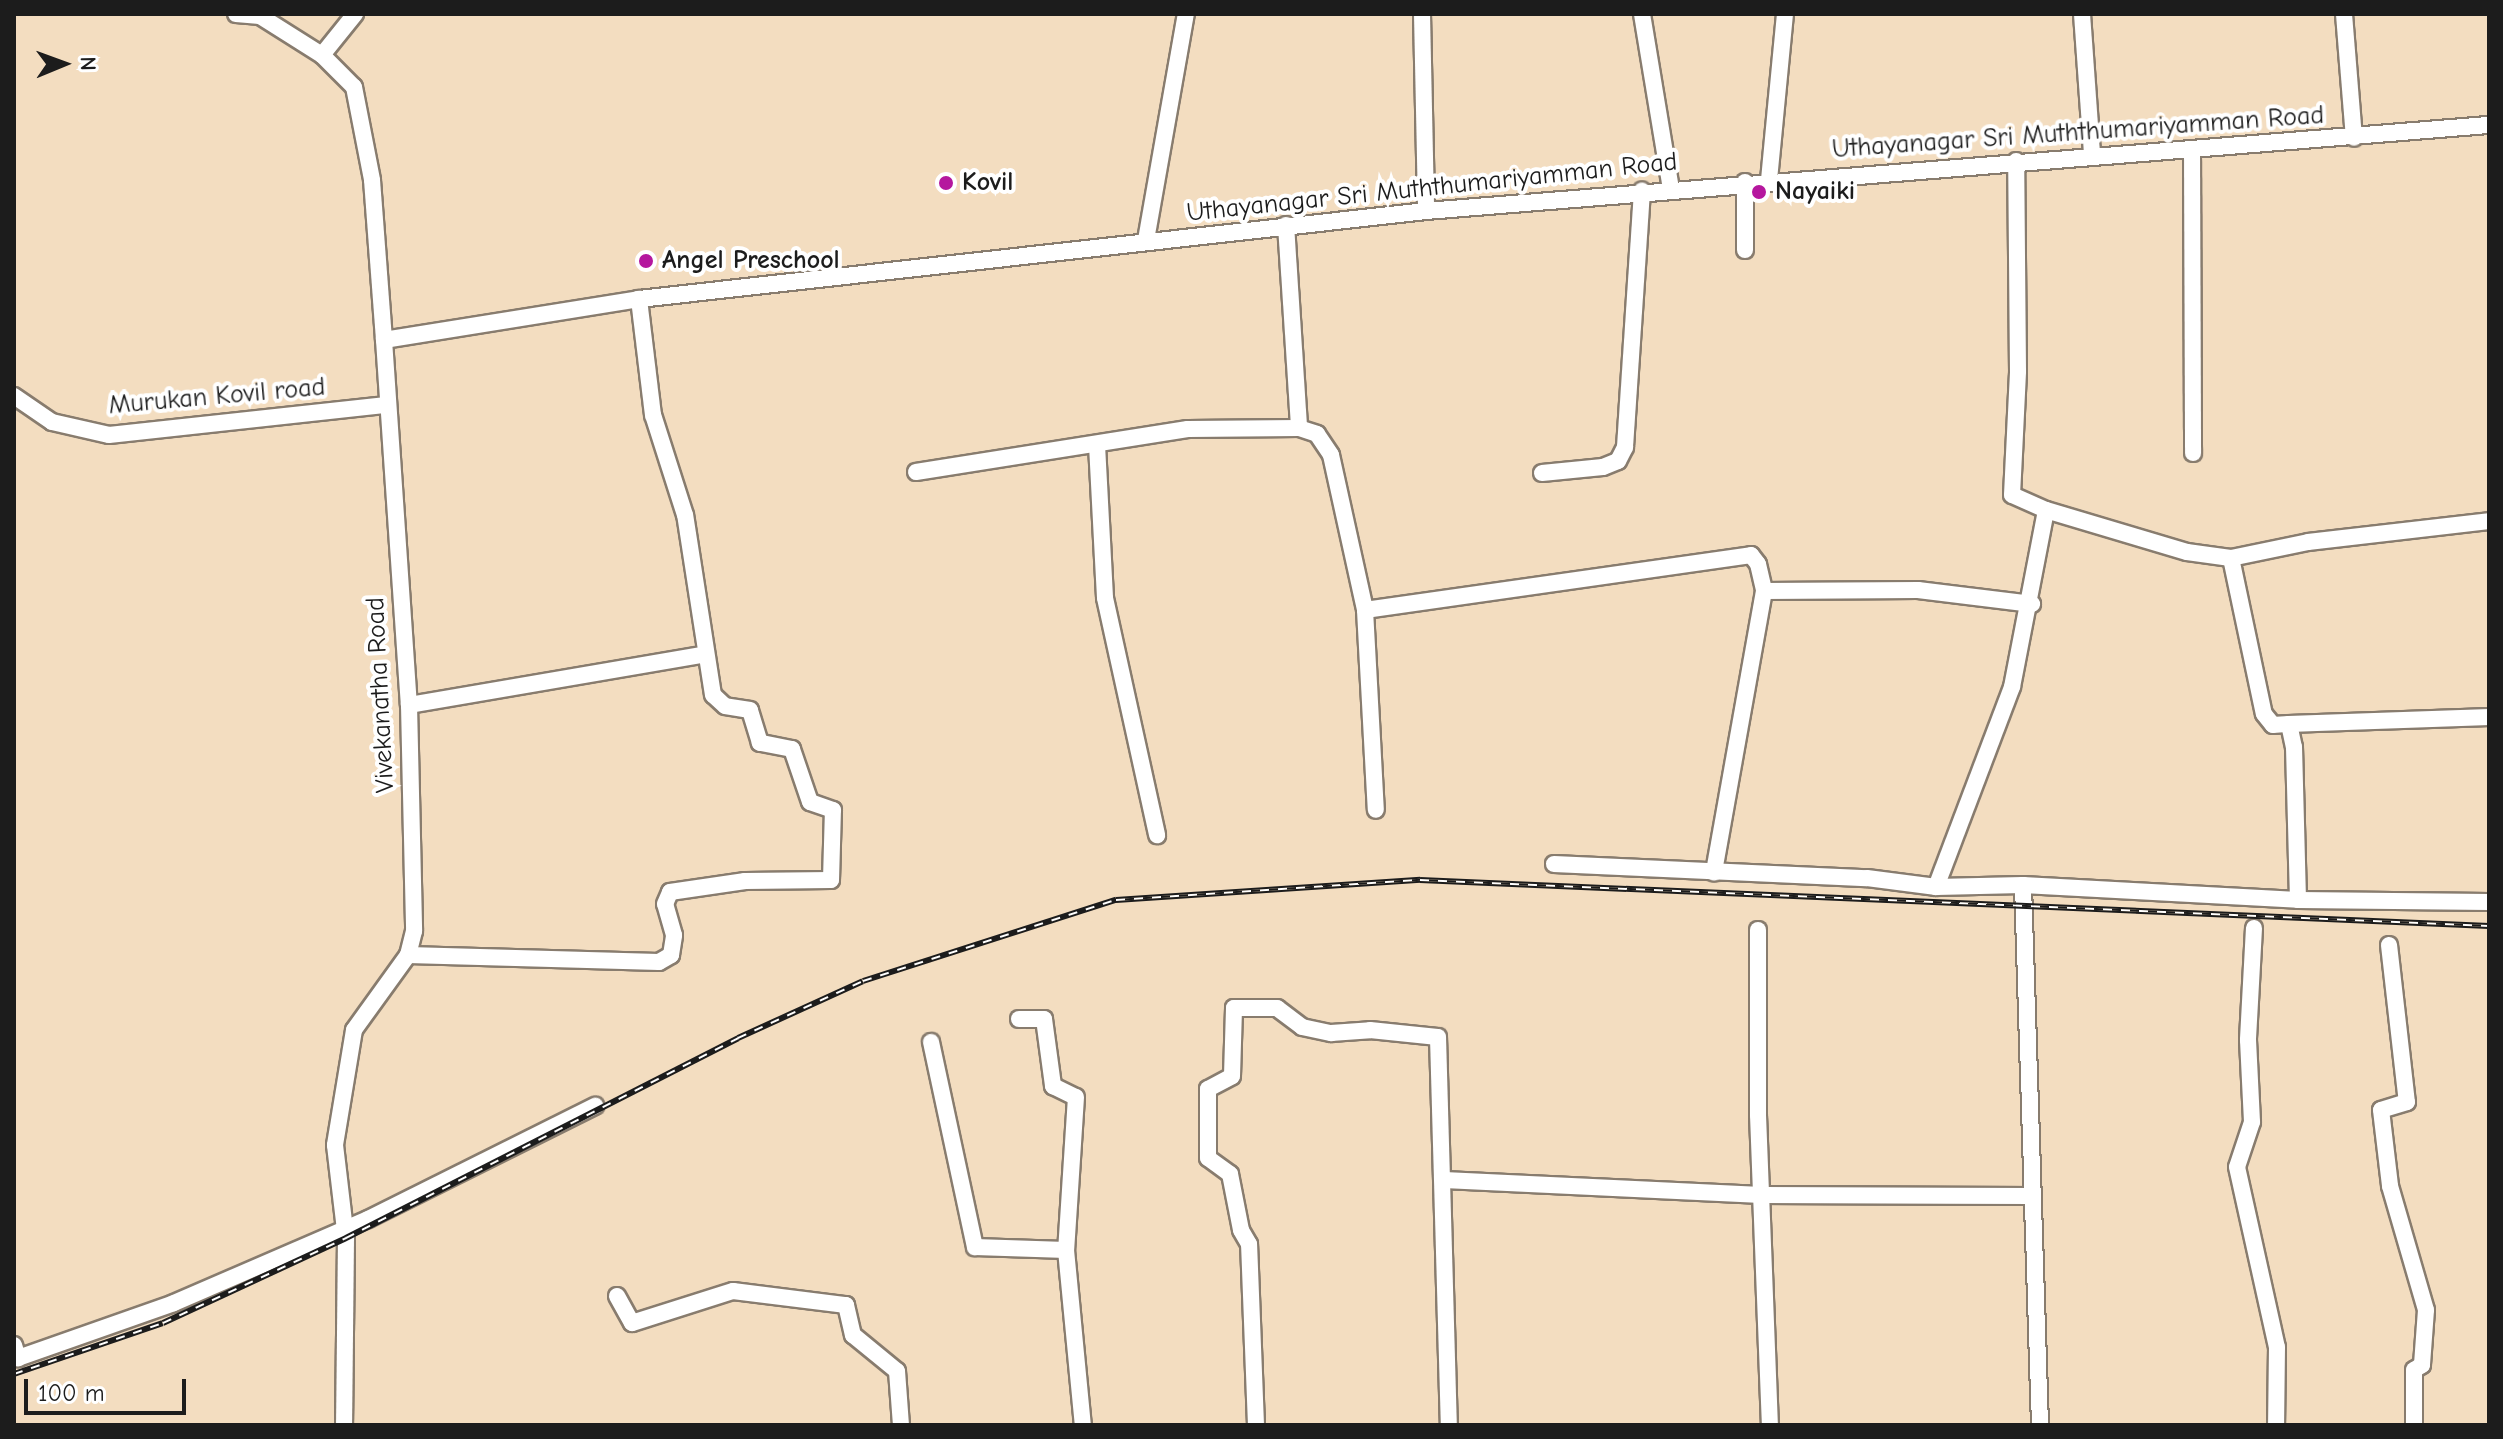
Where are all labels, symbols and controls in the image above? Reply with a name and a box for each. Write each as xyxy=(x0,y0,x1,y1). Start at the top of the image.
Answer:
north arrow xyxy=(24,24,104,104)
text: N xyxy=(75,56,101,71)
street label: Uthayanagar Sri Muththumariyamman Road xyxy=(1831,100,2325,166)
street label: Uthayanagar Sri Muththumariyamman Road xyxy=(1185,147,1679,229)
place label: Kovil xyxy=(962,167,1013,199)
marker: Kovil xyxy=(937,174,955,192)
place label: Nayaiki xyxy=(1775,176,1855,208)
marker: Nayaiki xyxy=(1750,183,1768,201)
place label: Angel Preschool xyxy=(662,245,840,277)
marker: Angel Preschool xyxy=(637,252,655,270)
street label: Murukan Kovil road xyxy=(107,372,327,422)
street label: Vivekanatha Road xyxy=(360,596,402,794)
scale bar xyxy=(28,1363,190,1413)
text: 100 m xyxy=(38,1379,105,1407)

